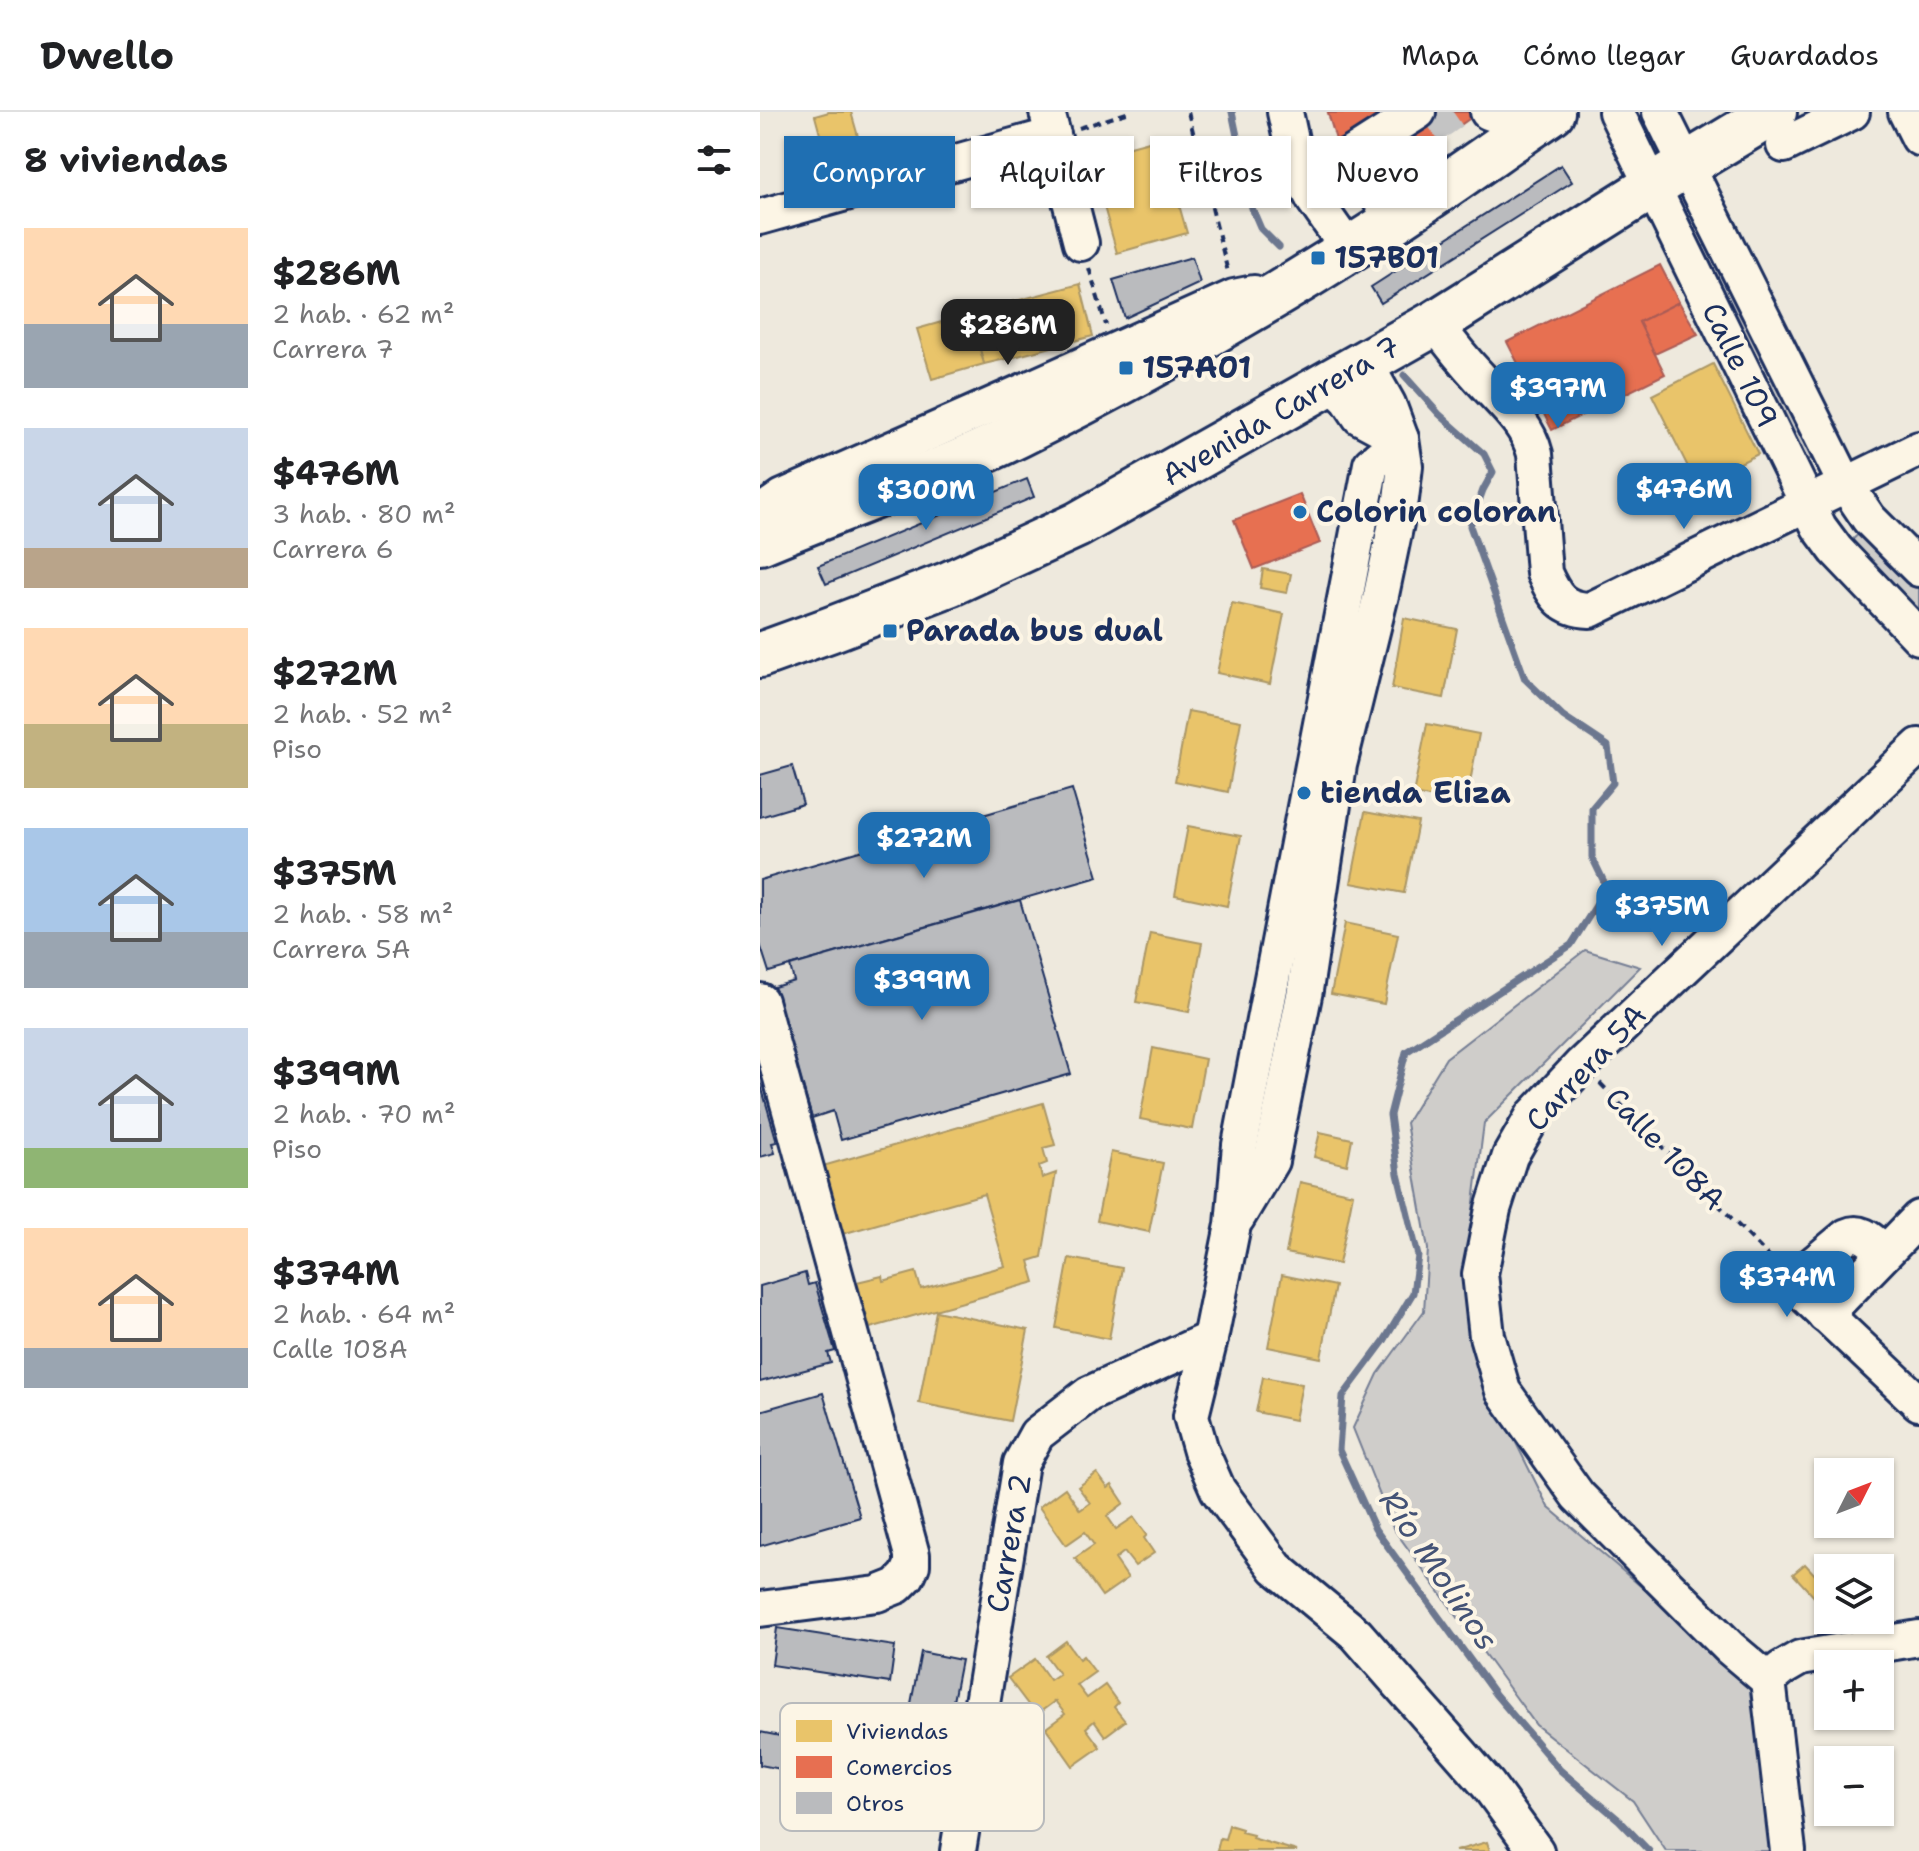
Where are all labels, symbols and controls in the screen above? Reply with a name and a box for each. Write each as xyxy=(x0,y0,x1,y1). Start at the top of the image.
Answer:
text: Dwello xyxy=(40,30,174,81)
text: Mapa xyxy=(1401,36,1479,74)
text: Cómo llegar xyxy=(1523,36,1686,74)
text: Guardados xyxy=(1730,36,1879,74)
chip: Comprar xyxy=(784,136,955,208)
chip: Alquilar xyxy=(971,136,1134,208)
chip: Filtros xyxy=(1150,136,1291,208)
chip: Nuevo xyxy=(1307,136,1447,208)
text: 8 viviendas xyxy=(24,137,228,183)
icon: filters xyxy=(692,138,736,182)
place label: 157B01 xyxy=(1334,237,1439,278)
marker: 157B01 xyxy=(1309,249,1327,267)
text: $286M xyxy=(272,250,400,296)
icon: home xyxy=(88,260,184,356)
street label: Calle 109 xyxy=(1693,295,1788,434)
text: 2 hab. · 62 m² xyxy=(272,296,455,331)
pin: $286M xyxy=(952,299,1064,367)
text: $286M xyxy=(959,307,1057,342)
street label: Avenida Carrera 7 xyxy=(1154,326,1407,495)
text: Carrera 7 xyxy=(272,331,394,366)
place label: 157A01 xyxy=(1142,347,1251,388)
marker: 157A01 xyxy=(1117,359,1135,377)
pin: $397M xyxy=(1502,362,1614,430)
text: $397M xyxy=(1509,370,1607,405)
text: $476M xyxy=(272,450,400,496)
icon: home xyxy=(88,460,184,556)
pin: $476M xyxy=(1628,463,1740,531)
pin: $300M xyxy=(870,464,982,532)
text: $476M xyxy=(1635,471,1733,506)
text: $300M xyxy=(877,472,975,507)
place label: Colorin coloran xyxy=(1316,491,1557,532)
text: 3 hab. · 80 m² xyxy=(272,496,456,531)
marker: Colorin coloran xyxy=(1291,503,1309,521)
text: Carrera 6 xyxy=(272,531,394,566)
place label: Parada bus dual xyxy=(906,610,1163,651)
marker: Parada bus dual xyxy=(881,622,899,640)
text: $272M xyxy=(272,650,397,696)
icon: home xyxy=(88,660,184,756)
text: 2 hab. · 52 m² xyxy=(272,696,453,731)
text: Piso xyxy=(272,731,322,766)
place label: tienda Eliza xyxy=(1320,772,1511,813)
marker: tienda Eliza xyxy=(1295,784,1313,802)
pin: $272M xyxy=(868,812,980,880)
text: $272M xyxy=(876,820,972,855)
text: $375M xyxy=(272,850,397,896)
icon: home xyxy=(88,860,184,956)
pin: $375M xyxy=(1606,880,1718,948)
text: $375M xyxy=(1614,888,1710,923)
text: 2 hab. · 58 m² xyxy=(272,896,453,931)
text: Carrera 5A xyxy=(272,931,410,966)
pin: $399M xyxy=(866,954,978,1022)
text: $399M xyxy=(873,962,971,997)
street label: Carrera 5A xyxy=(1516,995,1655,1140)
text: $399M xyxy=(272,1050,400,1096)
icon: home xyxy=(88,1060,184,1156)
street label: Calle 108A xyxy=(1596,1078,1735,1219)
text: 2 hab. · 70 m² xyxy=(272,1096,456,1131)
text: Piso xyxy=(272,1131,322,1166)
text: $374M xyxy=(272,1250,400,1296)
pin: $374M xyxy=(1731,1251,1843,1319)
text: $374M xyxy=(1738,1259,1836,1294)
icon: home xyxy=(88,1260,184,1356)
text: 2 hab. · 64 m² xyxy=(272,1296,455,1331)
text: Calle 108A xyxy=(272,1331,408,1366)
north arrow xyxy=(1814,1458,1894,1538)
map controls xyxy=(1814,1458,1894,1826)
street label: Carrera 2 xyxy=(976,1470,1041,1616)
water label: Río Molinos xyxy=(1370,1481,1509,1658)
button: layers xyxy=(1814,1554,1894,1634)
button: + xyxy=(1814,1650,1894,1730)
legend xyxy=(780,1703,1044,1831)
text: Viviendas xyxy=(846,1717,949,1746)
button: − xyxy=(1814,1746,1894,1826)
text: Comercios xyxy=(846,1753,953,1782)
text: Otros xyxy=(846,1789,904,1818)

